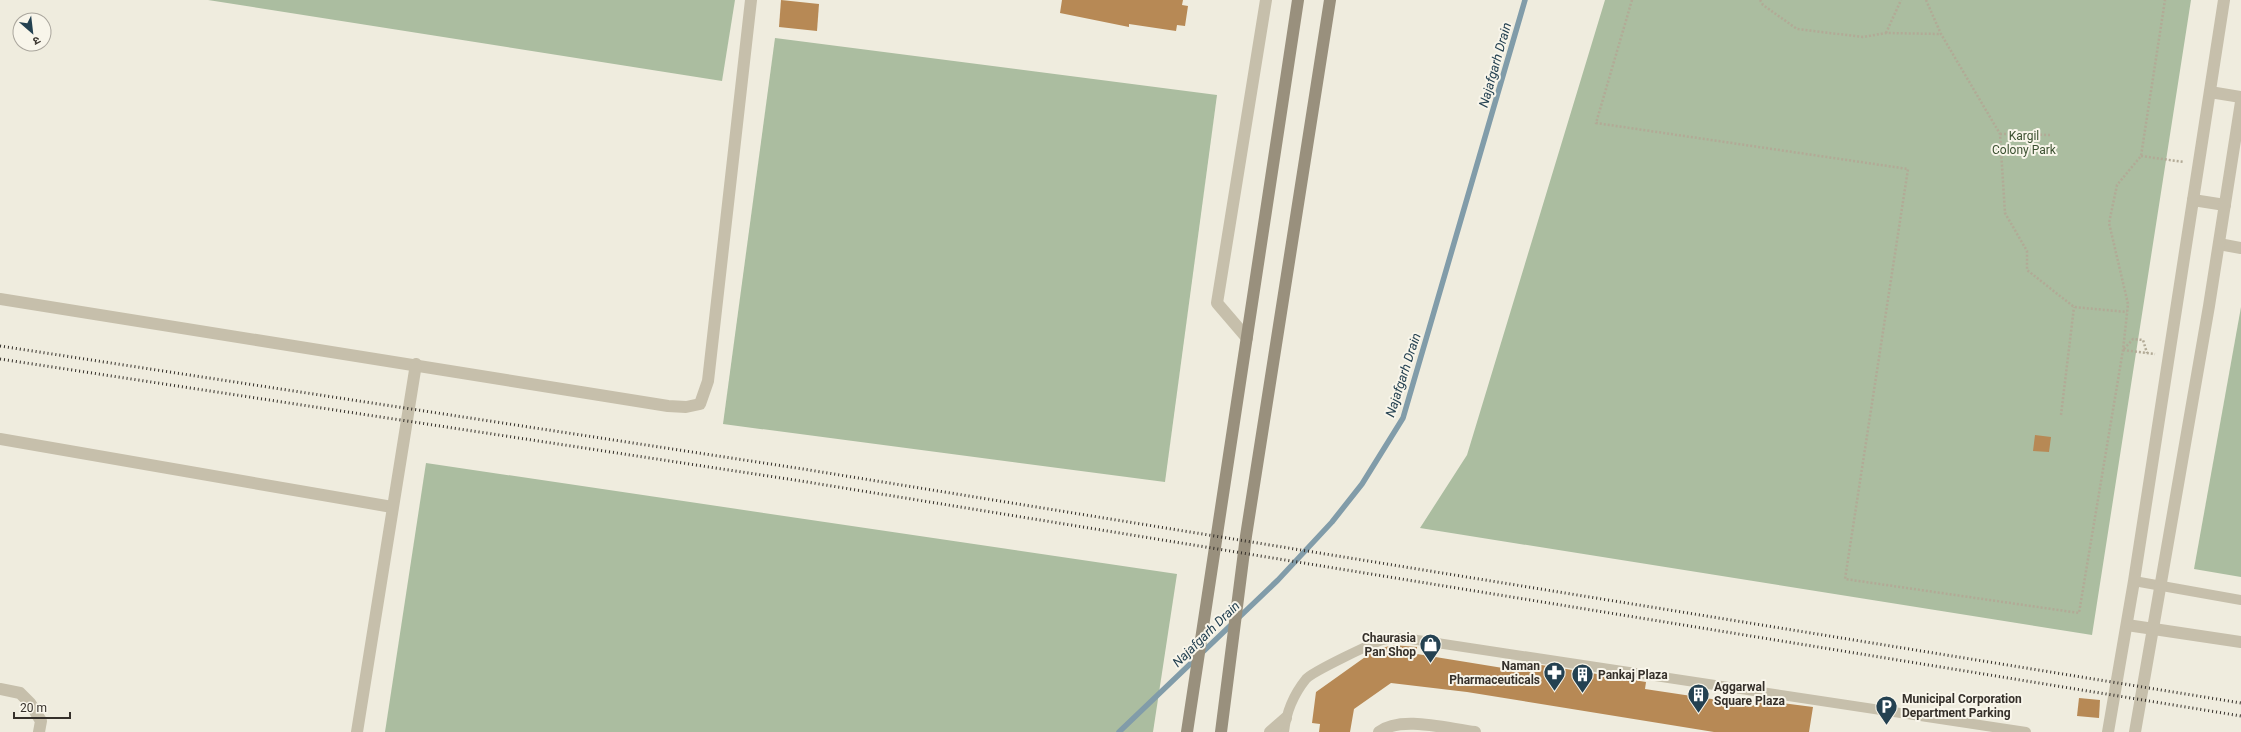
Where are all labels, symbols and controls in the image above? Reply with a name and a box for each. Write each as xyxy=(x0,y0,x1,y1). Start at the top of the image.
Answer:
north arrow xyxy=(12,12,52,52)
water label: Najafgarh Drain xyxy=(1476,21,1514,109)
text: उ xyxy=(30,33,42,48)
park label: Kargil Colony Park xyxy=(1992,129,2057,157)
water label: Najafgarh Drain xyxy=(1382,331,1424,419)
water label: Najafgarh Drain xyxy=(1169,598,1243,670)
place label: Chaurasia Pan Shop xyxy=(1362,631,1417,659)
shop icon: Chaurasia Pan Shop xyxy=(1418,632,1444,665)
place label: Naman Pharmaceuticals xyxy=(1449,659,1540,687)
pharmacy icon: Naman Pharmaceuticals xyxy=(1542,660,1568,693)
building icon: Pankaj Plaza xyxy=(1570,662,1596,695)
place label: Pankaj Plaza xyxy=(1598,668,1668,682)
place label: Aggarwal Square Plaza xyxy=(1714,680,1785,708)
building icon: Aggarwal Square Plaza xyxy=(1686,681,1712,714)
place label: Municipal Corporation Department Parking xyxy=(1902,692,2022,720)
parking icon: Municipal Corporation Department Parking xyxy=(1874,693,1900,726)
scale bar xyxy=(14,694,70,720)
text: 20 m xyxy=(20,701,47,715)

